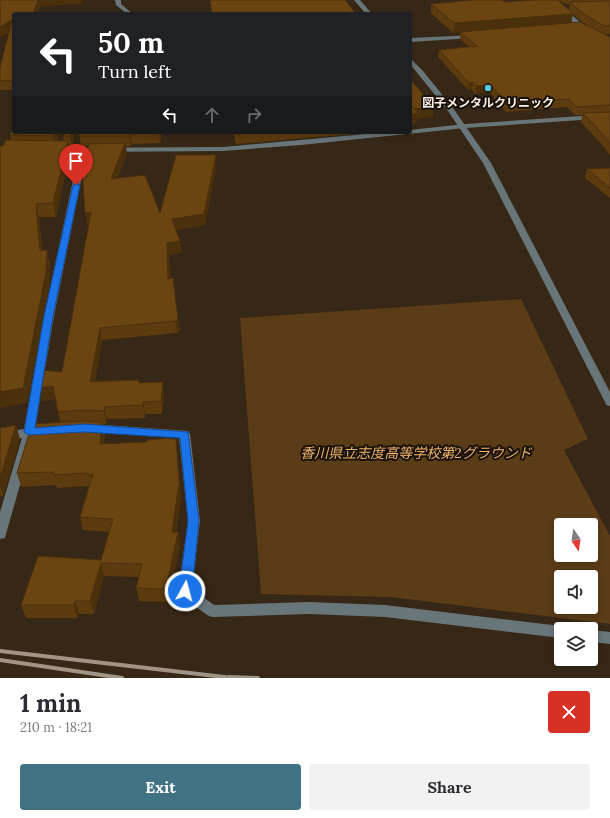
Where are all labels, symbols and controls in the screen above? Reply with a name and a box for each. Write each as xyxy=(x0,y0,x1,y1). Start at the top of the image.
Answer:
text: 50 m xyxy=(98,25,164,61)
icon: left xyxy=(32,28,84,80)
text: Turn left xyxy=(98,60,171,83)
marker: 図子メンタルクリニック xyxy=(483,83,493,93)
place label: 図子メンタルクリニック xyxy=(422,95,554,110)
icon: left xyxy=(159,104,181,126)
icon: ahead xyxy=(201,104,223,126)
icon: right xyxy=(243,104,265,126)
pin xyxy=(59,144,93,185)
icon: arrive xyxy=(65,150,87,172)
park label: 香川県立志度高等学校第2グラウンド xyxy=(300,444,533,462)
north arrow xyxy=(554,518,598,562)
map controls xyxy=(554,518,598,666)
position arrow xyxy=(164,570,206,612)
button: sound xyxy=(554,570,598,614)
button: layers xyxy=(554,622,598,666)
text: 1 min xyxy=(20,688,81,719)
button: close xyxy=(548,691,590,733)
text: 210 m · 18:21 xyxy=(20,719,92,736)
button: Exit xyxy=(20,764,301,810)
button: Share xyxy=(309,764,590,810)

